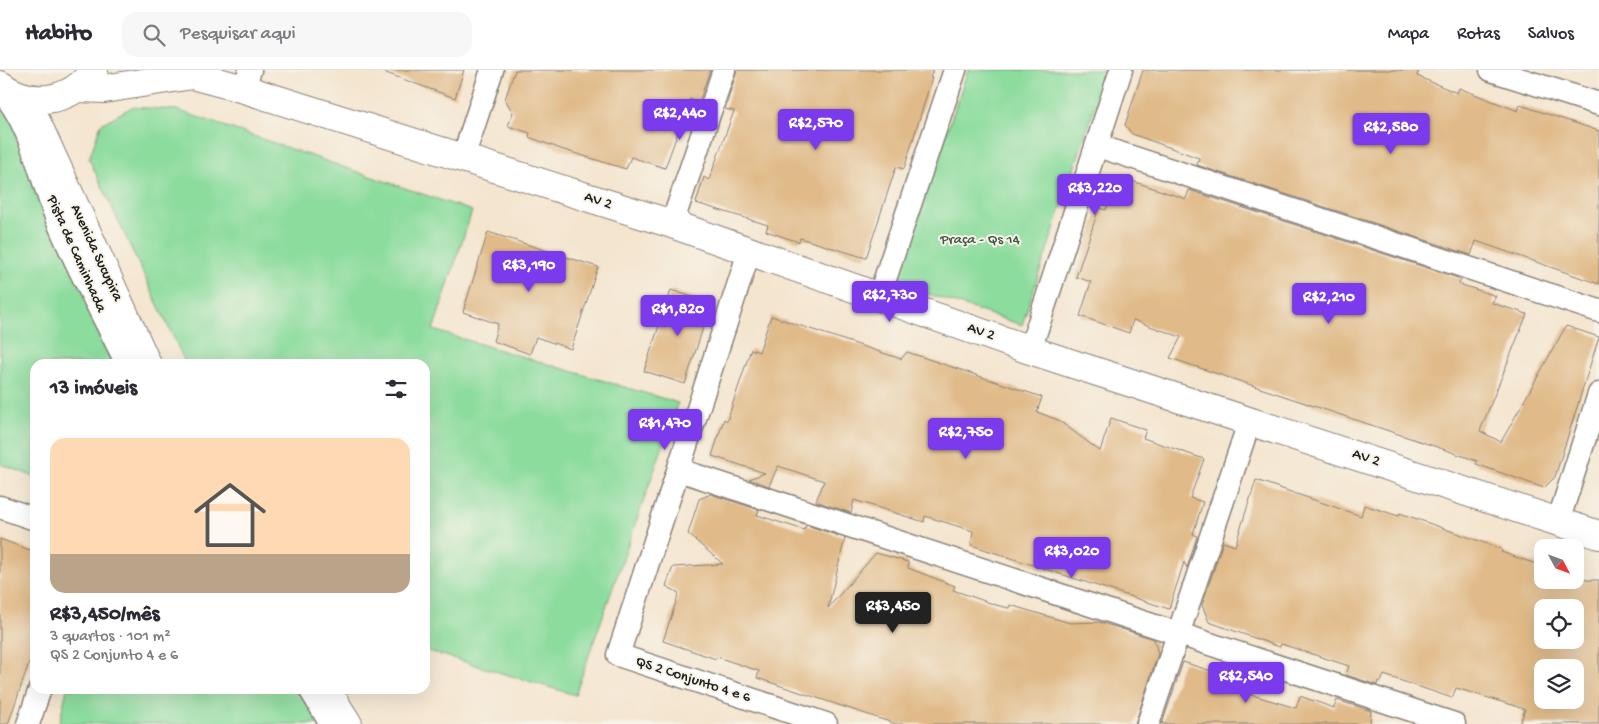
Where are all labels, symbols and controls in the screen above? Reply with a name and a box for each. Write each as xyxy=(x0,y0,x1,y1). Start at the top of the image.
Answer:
search box xyxy=(122,12,472,57)
text: Habito xyxy=(25,20,92,49)
icon: search xyxy=(140,21,168,49)
text: Pesquisar aqui xyxy=(180,23,296,46)
text: Mapa xyxy=(1388,24,1429,45)
text: Rotas xyxy=(1457,24,1500,45)
text: Salvos xyxy=(1528,24,1574,45)
pin: R$2,440 xyxy=(634,98,726,141)
text: R$2,440 xyxy=(654,105,706,124)
pin: R$2,570 xyxy=(770,108,862,151)
pin: R$2,580 xyxy=(1345,112,1437,155)
text: R$2,570 xyxy=(789,115,843,134)
text: R$2,580 xyxy=(1364,119,1418,138)
pin: R$3,220 xyxy=(1049,174,1141,216)
text: R$3,220 xyxy=(1068,180,1122,199)
street label: AV 2 xyxy=(582,188,614,214)
street label: Pista de Caminhada xyxy=(42,192,110,316)
street label: Avenida Sucupira xyxy=(66,202,127,305)
park label: Praça - Qs 14 xyxy=(939,231,1020,249)
pin: R$3,190 xyxy=(483,250,575,293)
text: R$3,190 xyxy=(503,257,555,276)
pin: R$2,730 xyxy=(844,280,936,323)
pin: R$2,210 xyxy=(1283,282,1375,325)
text: R$2,730 xyxy=(863,287,917,306)
text: R$2,210 xyxy=(1303,289,1355,308)
pin: R$1,820 xyxy=(632,294,724,337)
text: R$1,820 xyxy=(652,301,704,320)
street label: AV 2 xyxy=(965,319,997,345)
icon: filters xyxy=(382,375,410,403)
text: 13 imóveis xyxy=(50,377,137,402)
pin: R$1,470 xyxy=(619,408,711,451)
text: R$1,470 xyxy=(639,415,691,434)
pin: R$2,750 xyxy=(920,418,1012,460)
text: R$2,750 xyxy=(939,424,993,443)
street label: AV 2 xyxy=(1350,445,1382,471)
icon: home xyxy=(185,470,275,560)
pin: R$3,020 xyxy=(1026,536,1118,579)
north arrow xyxy=(1534,539,1584,589)
map controls xyxy=(1534,539,1584,709)
text: R$3,020 xyxy=(1045,543,1099,562)
pin: R$3,450 xyxy=(847,592,939,634)
text: R$3,450 xyxy=(866,598,920,617)
button: locate xyxy=(1534,599,1584,649)
text: R$3,450/mês xyxy=(50,603,159,628)
text: 3 quartos · 101 m² xyxy=(50,628,171,647)
text: QS 2 Conjunto 4 e 6 xyxy=(50,647,178,666)
street label: QS 2 Conjunto 4 e 6 xyxy=(633,653,753,707)
button: layers xyxy=(1534,659,1584,709)
pin: R$2,540 xyxy=(1200,662,1292,704)
text: R$2,540 xyxy=(1219,668,1273,687)

